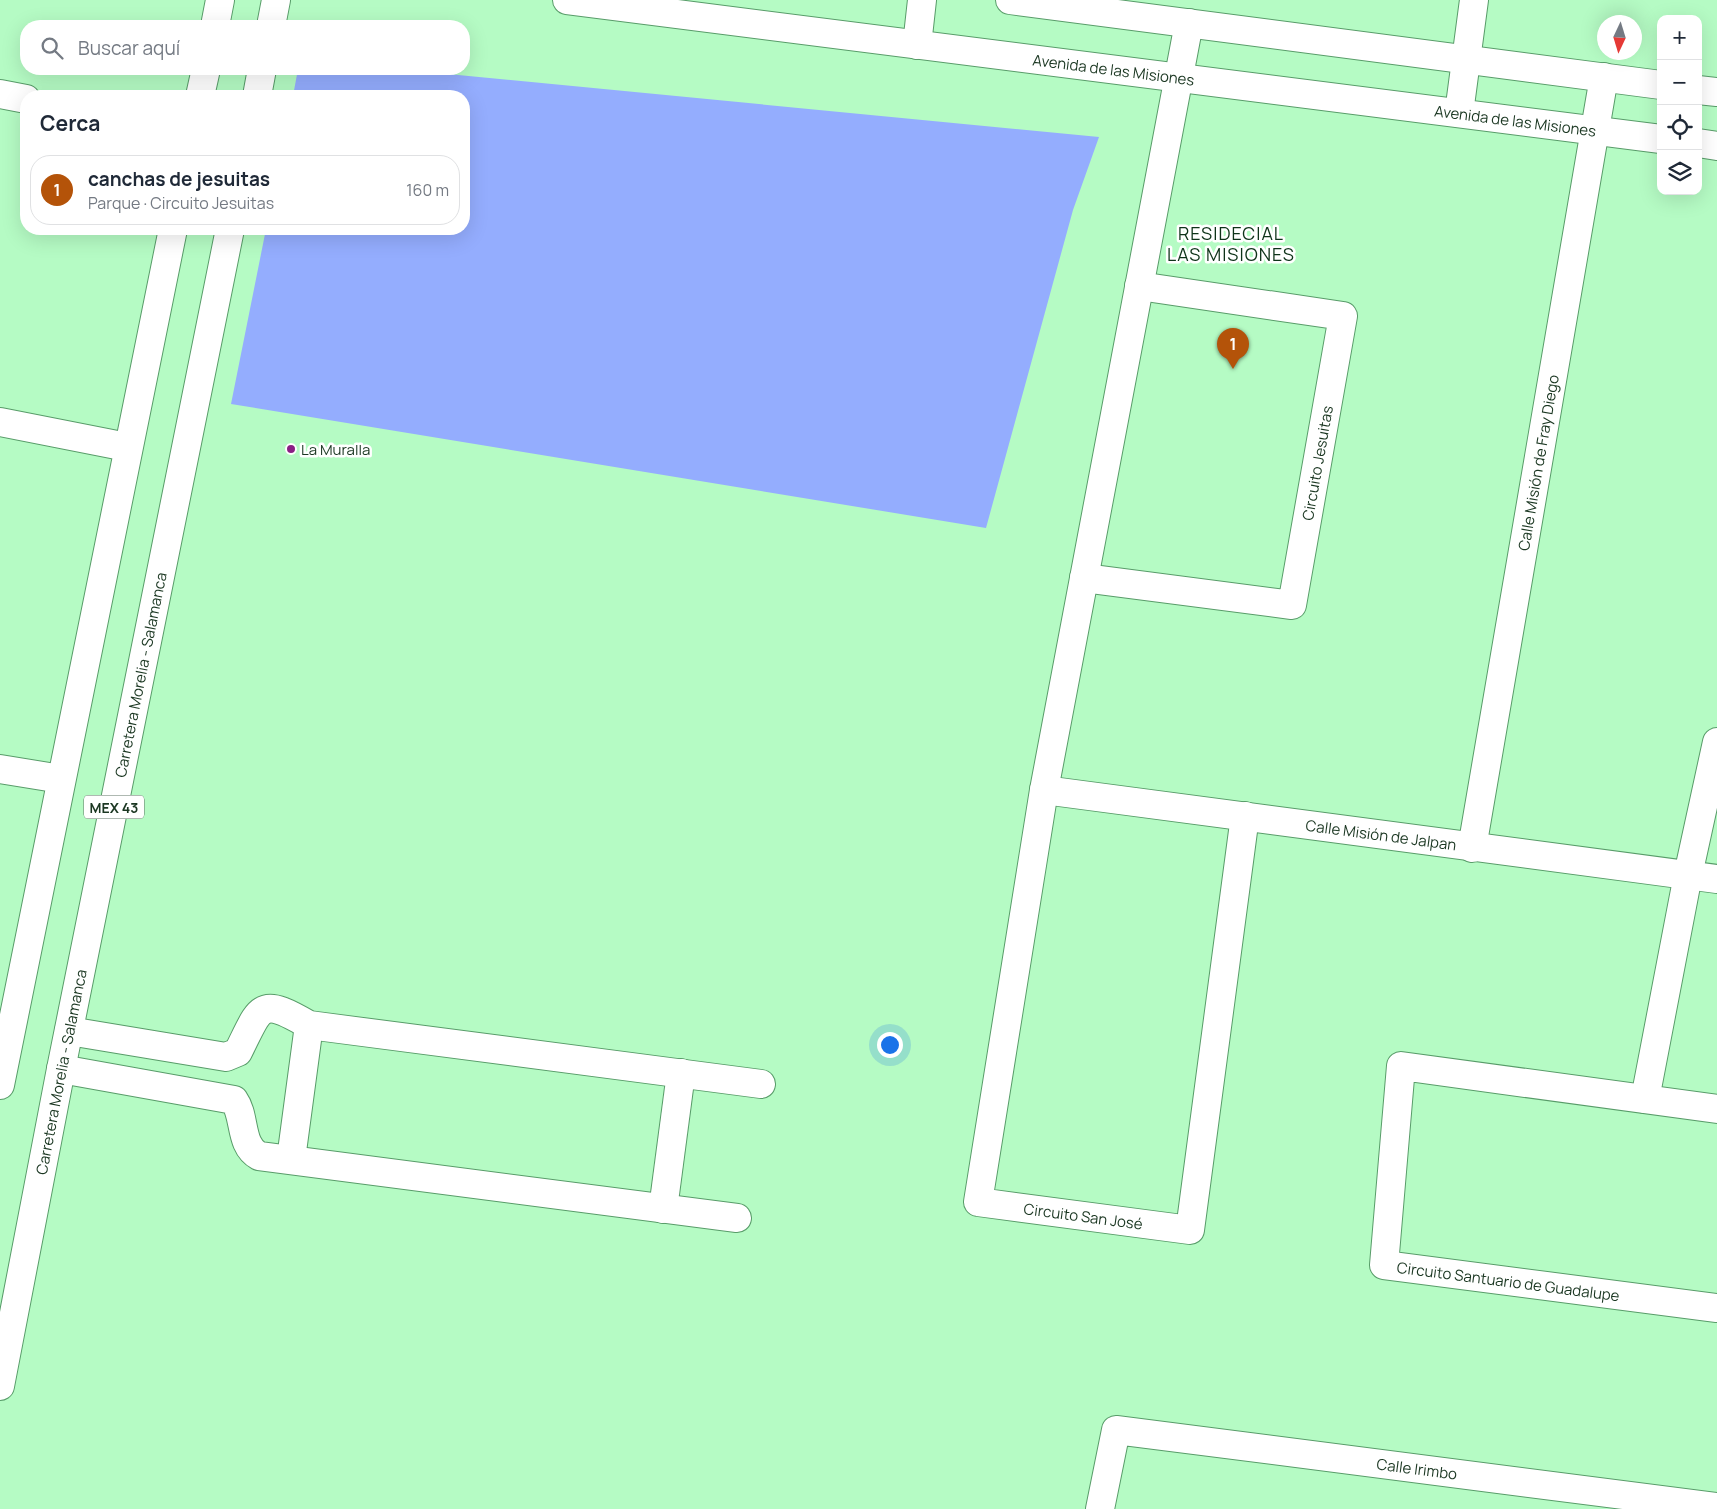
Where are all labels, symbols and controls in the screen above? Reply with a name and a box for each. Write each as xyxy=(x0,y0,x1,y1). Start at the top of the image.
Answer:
north arrow xyxy=(1597,15,1642,60)
map controls xyxy=(1657,15,1702,195)
button: + xyxy=(1657,15,1702,60)
search box xyxy=(20,20,470,75)
icon: search xyxy=(38,34,66,62)
text: Buscar aquí xyxy=(78,35,180,61)
street label: Avenida de las Misiones xyxy=(1032,49,1196,90)
button: − xyxy=(1657,60,1702,105)
street label: Avenida de las Misiones xyxy=(1433,100,1598,141)
button: locate xyxy=(1657,105,1702,150)
text: Cerca xyxy=(40,109,100,137)
button: layers xyxy=(1657,150,1702,195)
text: canchas de jesuitas xyxy=(88,166,270,192)
text: 1 xyxy=(53,179,61,201)
text: 160 m xyxy=(406,179,449,201)
text: Parque · Circuito Jesuitas xyxy=(88,192,274,214)
district label: RESIDECIAL LAS MISIONES xyxy=(1167,221,1295,266)
pin: 1 xyxy=(1217,328,1249,369)
street label: Calle Misión de Fray Diego xyxy=(1513,373,1563,552)
street label: Circuito Jesuitas xyxy=(1297,404,1338,522)
place label: La Muralla xyxy=(301,439,370,460)
marker: La Muralla xyxy=(285,443,297,455)
street label: Carretera Morelia - Salamanca xyxy=(109,570,171,779)
road number: MEX 43 xyxy=(84,796,144,819)
street label: Calle Misión de Jalpan xyxy=(1304,814,1458,855)
street label: Carretera Morelia - Salamanca xyxy=(30,967,91,1176)
your location xyxy=(877,1032,903,1058)
street label: Circuito San José xyxy=(1022,1198,1144,1234)
street label: Circuito Santuario de Guadalupe xyxy=(1396,1256,1621,1306)
street label: Calle Irimbo xyxy=(1376,1453,1458,1484)

